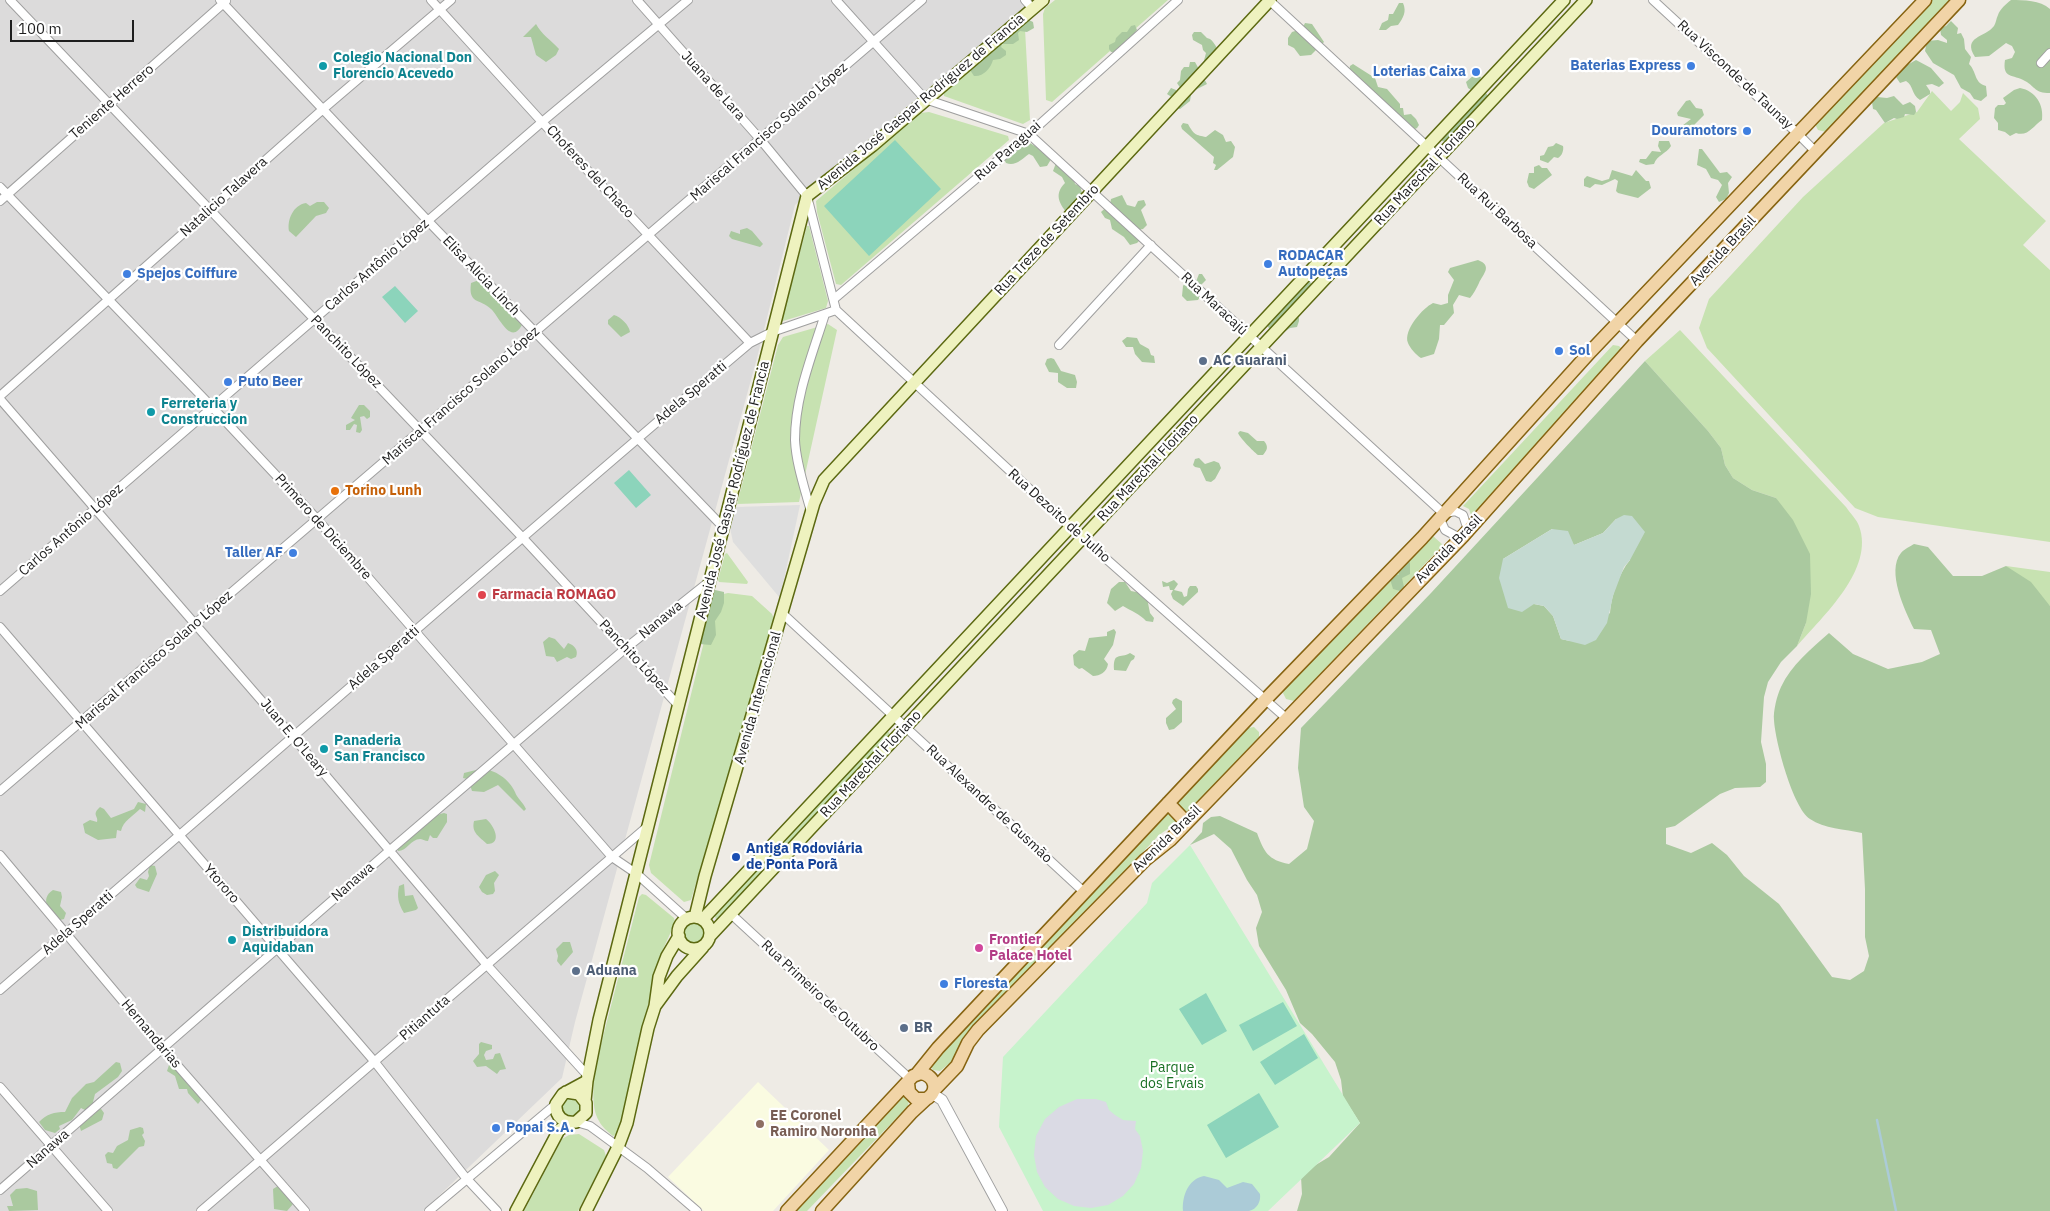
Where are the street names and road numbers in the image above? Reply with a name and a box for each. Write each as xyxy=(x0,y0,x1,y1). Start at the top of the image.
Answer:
street label: Avenida José Gaspar Rodríguez de Francia xyxy=(814,10,1028,194)
street label: Rua Visconde de Taunay xyxy=(1674,17,1796,133)
street label: Juana de Lara xyxy=(678,48,748,124)
street label: Mariscal Francisco Solano López xyxy=(687,59,851,205)
street label: Teniente Herrero xyxy=(66,61,158,143)
street label: Rua Marechal Floriano xyxy=(1371,115,1479,229)
street label: Rua Paraguai xyxy=(971,118,1045,184)
street label: Choferes del Chaco xyxy=(542,122,638,222)
street label: Natalicio Talavera xyxy=(177,153,271,241)
street label: Rua Rui Barbosa xyxy=(1453,170,1541,252)
street label: Rua Treze de Setembro xyxy=(991,181,1103,299)
street label: Avenida Brasil xyxy=(1686,213,1760,289)
street label: Carlos Antônio López xyxy=(322,215,432,315)
street label: Elisa Alicia Linch xyxy=(439,233,523,319)
street label: Rua Maracajú xyxy=(1177,269,1251,339)
street label: Panchito López xyxy=(307,312,385,392)
street label: Mariscal Francisco Solano López xyxy=(379,323,543,469)
street label: Adela Speratti xyxy=(651,358,731,428)
street label: Avenida José Gaspar Rodríguez de Francia xyxy=(693,359,773,621)
street label: Rua Marechal Floriano xyxy=(1094,411,1202,525)
street label: Rua Dezoito de Julho xyxy=(1004,466,1114,566)
street label: Primero de Diciembre xyxy=(271,471,375,583)
street label: Carlos Antônio López xyxy=(16,480,126,580)
street label: Avenida Brasil xyxy=(1412,511,1486,587)
street label: Mariscal Francisco Solano López xyxy=(72,587,236,733)
street label: Nanawa xyxy=(636,597,686,643)
street label: Panchito López xyxy=(595,616,673,698)
street label: Adela Speratti xyxy=(345,622,423,694)
street label: Avenida Internacional xyxy=(731,629,785,767)
street label: Juan E. O'Leary xyxy=(257,696,331,780)
street label: Rua Marechal Floriano xyxy=(817,707,925,821)
street label: Rua Alexandre de Gusmão xyxy=(923,741,1055,867)
street label: Avenida Brasil xyxy=(1129,802,1205,876)
street label: Nanawa xyxy=(328,859,378,905)
street label: Ytororo xyxy=(199,861,243,907)
street label: Adela Speratti xyxy=(39,887,117,959)
street label: Rua Primeiro de Outubro xyxy=(758,937,882,1055)
street label: Pitiantuta xyxy=(396,992,454,1044)
street label: Hernandarias xyxy=(117,996,185,1072)
street label: Nanawa xyxy=(23,1126,73,1172)

